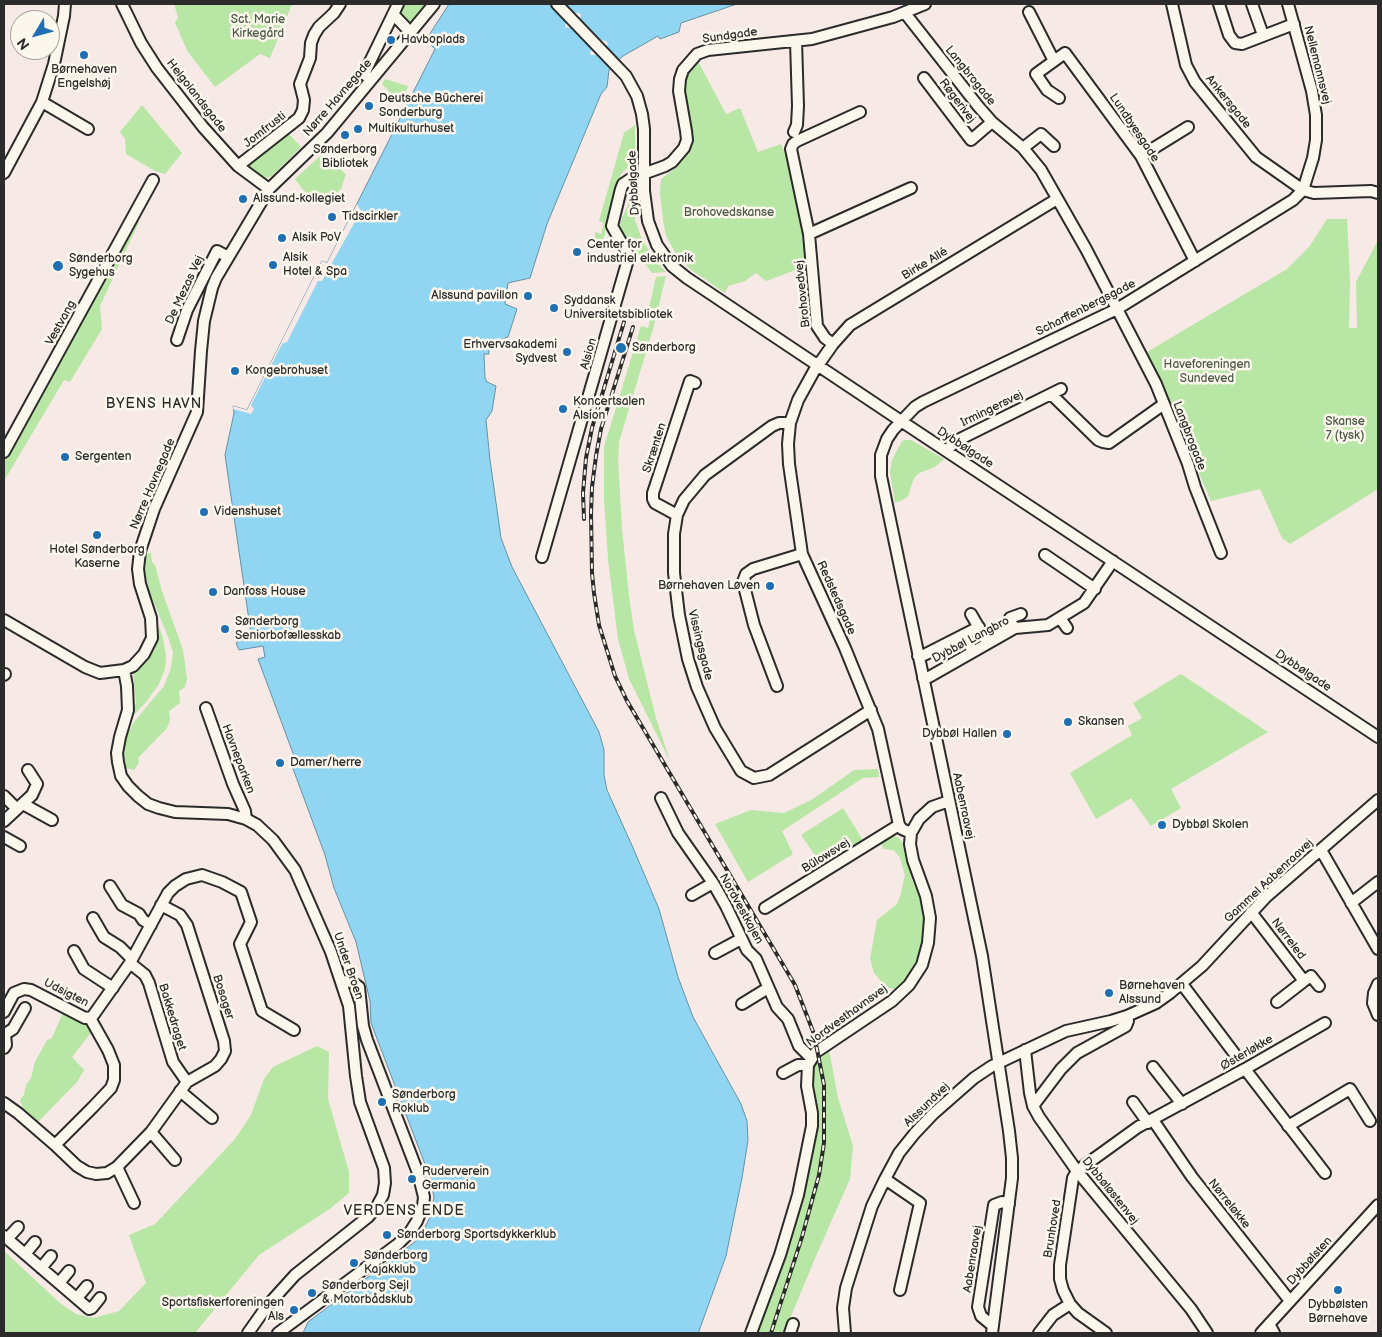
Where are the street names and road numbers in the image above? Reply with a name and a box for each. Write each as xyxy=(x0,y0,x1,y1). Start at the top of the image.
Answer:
street label: Nellemannsvej xyxy=(1300,24,1334,106)
street label: Sundgade xyxy=(702,25,758,47)
street label: Langbrogade xyxy=(942,43,998,109)
street label: Nørre Havnegade xyxy=(301,56,375,140)
street label: Helgolandsgade xyxy=(163,57,229,135)
street label: Ankersgade xyxy=(1202,72,1254,132)
street label: Røgerivej xyxy=(936,76,978,126)
street label: Lundbyesgade xyxy=(1106,91,1162,165)
street label: Jomfrusti xyxy=(241,109,289,151)
street label: Dybbølgade xyxy=(625,150,643,216)
street label: Birke Allé xyxy=(899,245,951,283)
street label: De Mezas Vej xyxy=(163,253,207,327)
street label: Brohovedvej xyxy=(792,260,814,328)
street label: Scharffenbergsgade xyxy=(1034,277,1138,339)
street label: Vestvang xyxy=(43,298,79,348)
street label: Alsion xyxy=(578,336,600,372)
street label: Irmingersvej xyxy=(959,388,1025,430)
street label: Langbrogade xyxy=(1169,400,1209,472)
street label: Skrænten xyxy=(640,421,670,475)
street label: Dybbølgade xyxy=(934,424,996,472)
street label: Nørre Havnegade xyxy=(127,436,179,532)
street label: Redstedsgade xyxy=(813,559,859,637)
street label: Vissingsgade xyxy=(684,608,716,682)
street label: Dybbøl Langbro xyxy=(930,614,1012,666)
street label: Dybbølgade xyxy=(1272,647,1334,695)
street label: Havneparken xyxy=(218,722,258,796)
street label: Aabenraavej xyxy=(949,771,977,841)
street label: Bülowsvej xyxy=(799,836,853,876)
street label: Gammel Aabenraavej xyxy=(1221,836,1317,926)
street label: Nordvestkajen xyxy=(716,871,766,947)
street label: Nørreled xyxy=(1268,916,1308,962)
street label: Under Broen xyxy=(330,931,366,1001)
street label: Bosager xyxy=(209,973,237,1021)
street label: Udsigten xyxy=(41,976,91,1010)
street label: Bakkedraget xyxy=(155,982,189,1052)
street label: Nordvesthavnsvej xyxy=(804,982,890,1050)
street label: Østerløkke xyxy=(1218,1032,1276,1074)
street label: Alssundvej xyxy=(901,1080,953,1130)
street label: Dybbøløstenvej xyxy=(1078,1154,1142,1228)
street label: Nørreløkke xyxy=(1205,1176,1253,1232)
street label: Brunhoved xyxy=(1041,1199,1065,1259)
street label: Aabenraavej xyxy=(961,1224,985,1294)
street label: Dybbølsten xyxy=(1284,1234,1336,1288)

